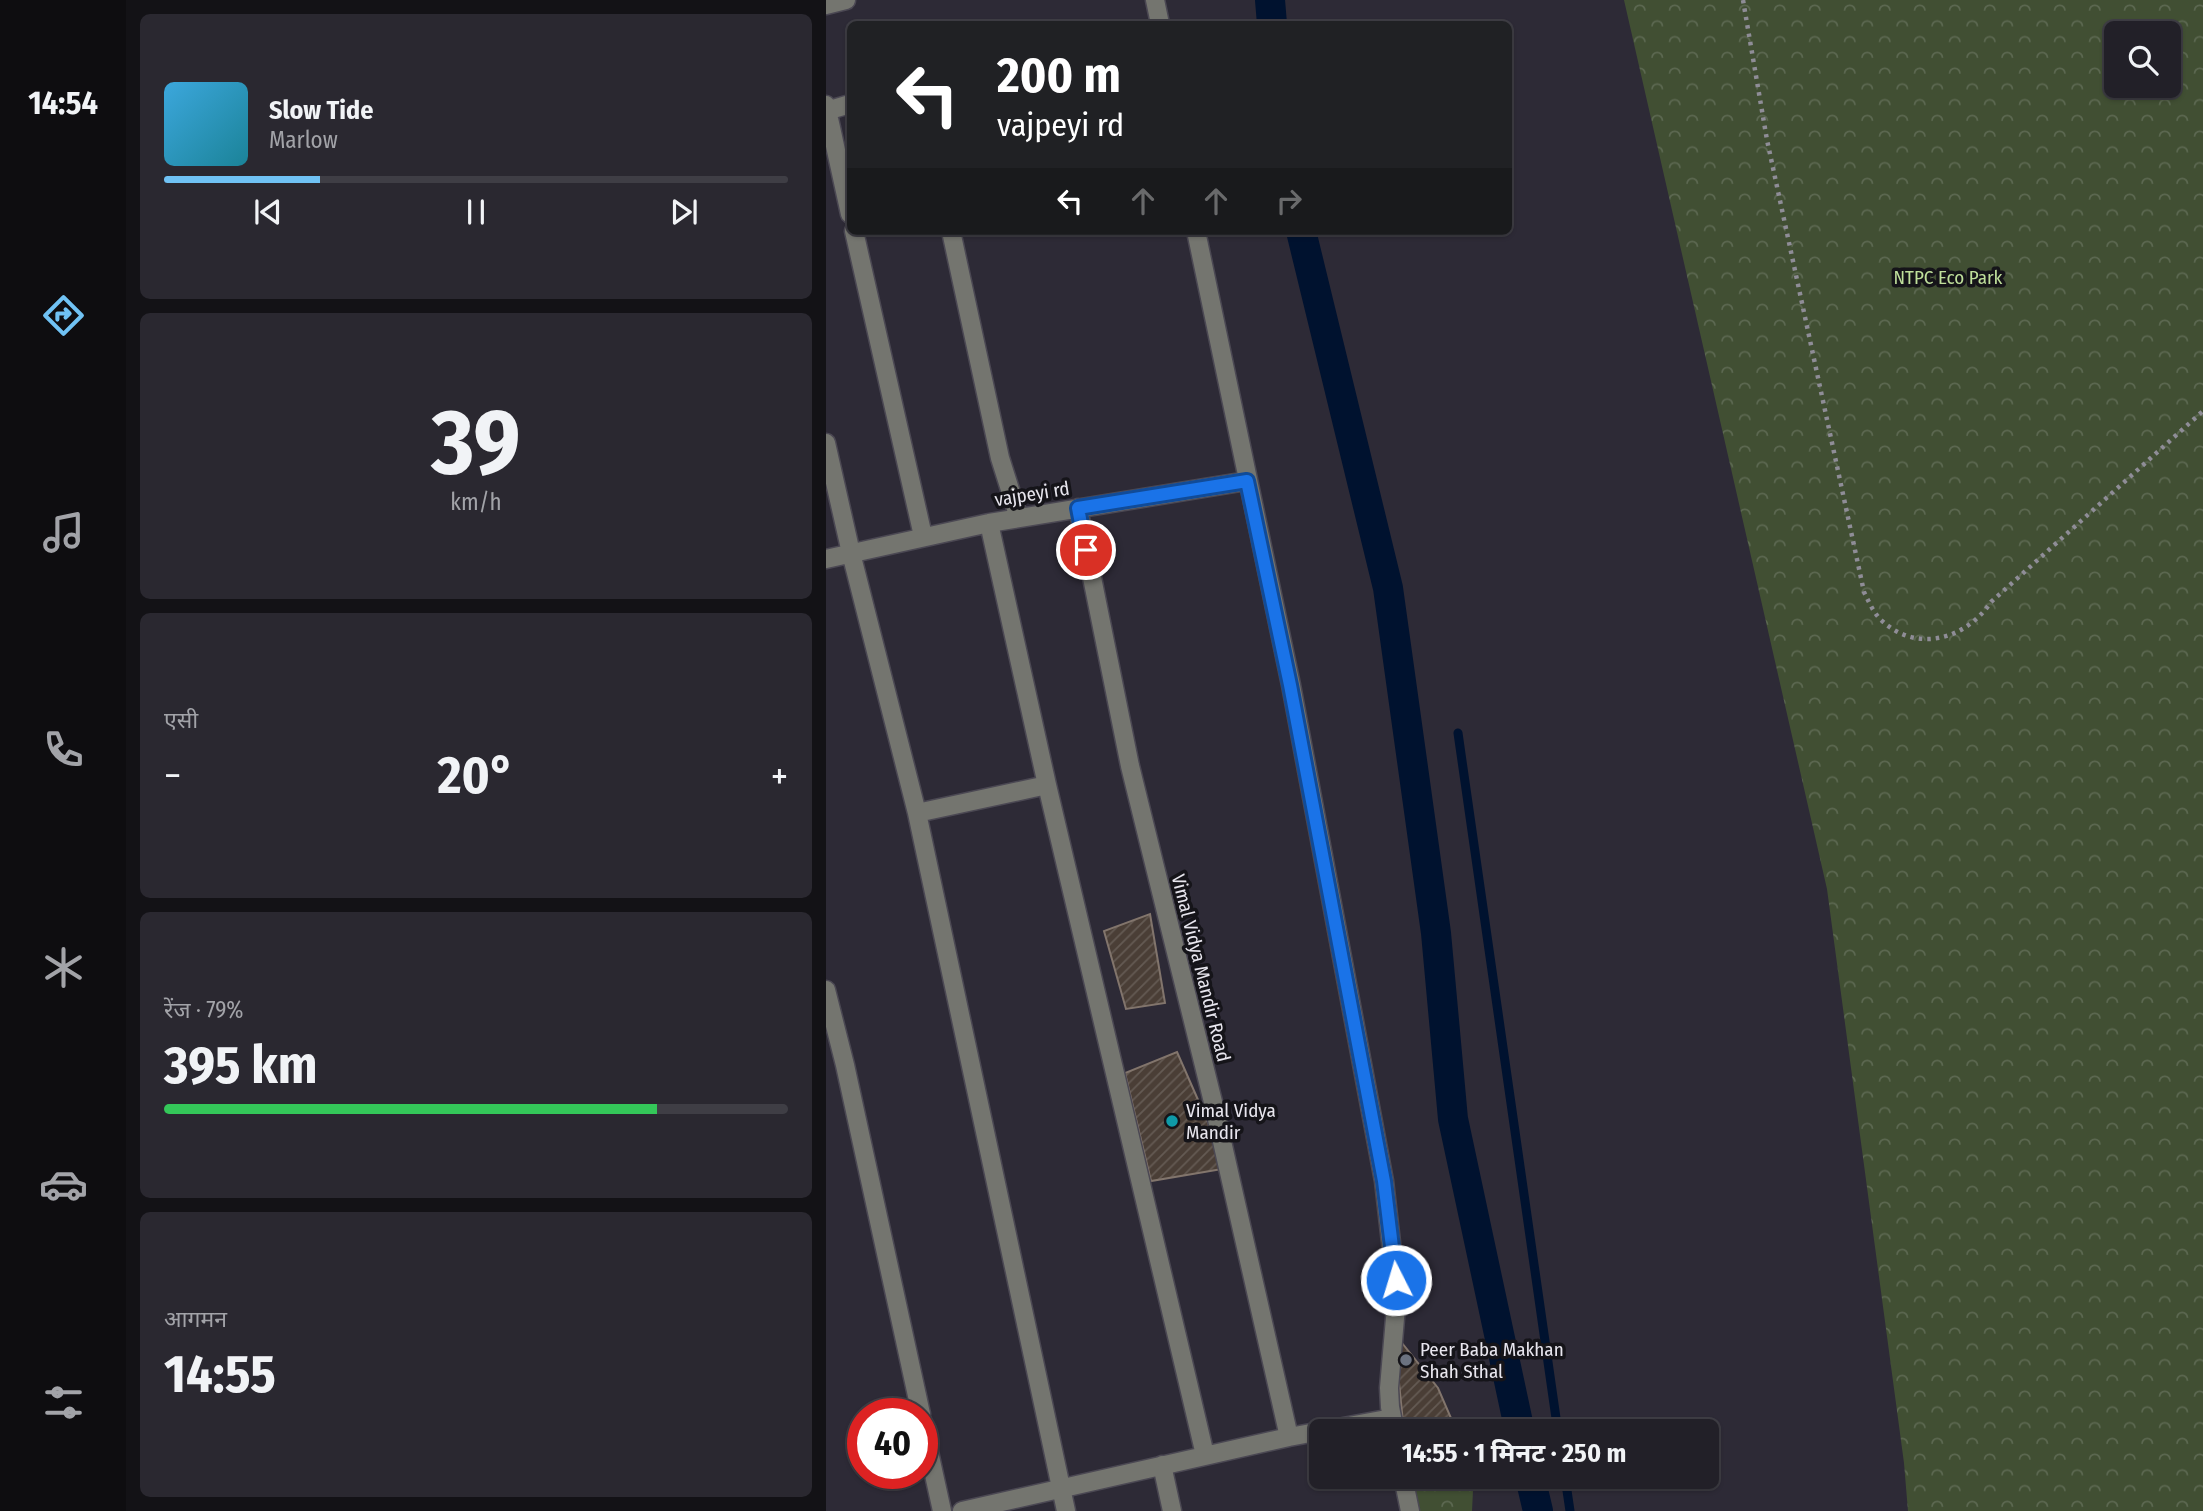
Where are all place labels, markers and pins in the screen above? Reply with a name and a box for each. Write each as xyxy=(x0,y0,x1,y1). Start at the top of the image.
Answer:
pin xyxy=(1056,520,1116,580)
place label: Vimal Vidya Mandir xyxy=(1186,1099,1276,1144)
marker: Vimal Vidya Mandir xyxy=(1164,1113,1180,1129)
place label: Peer Baba Makhan Shah Sthal xyxy=(1420,1338,1564,1383)
marker: Peer Baba Makhan Shah Sthal xyxy=(1398,1352,1414,1368)

